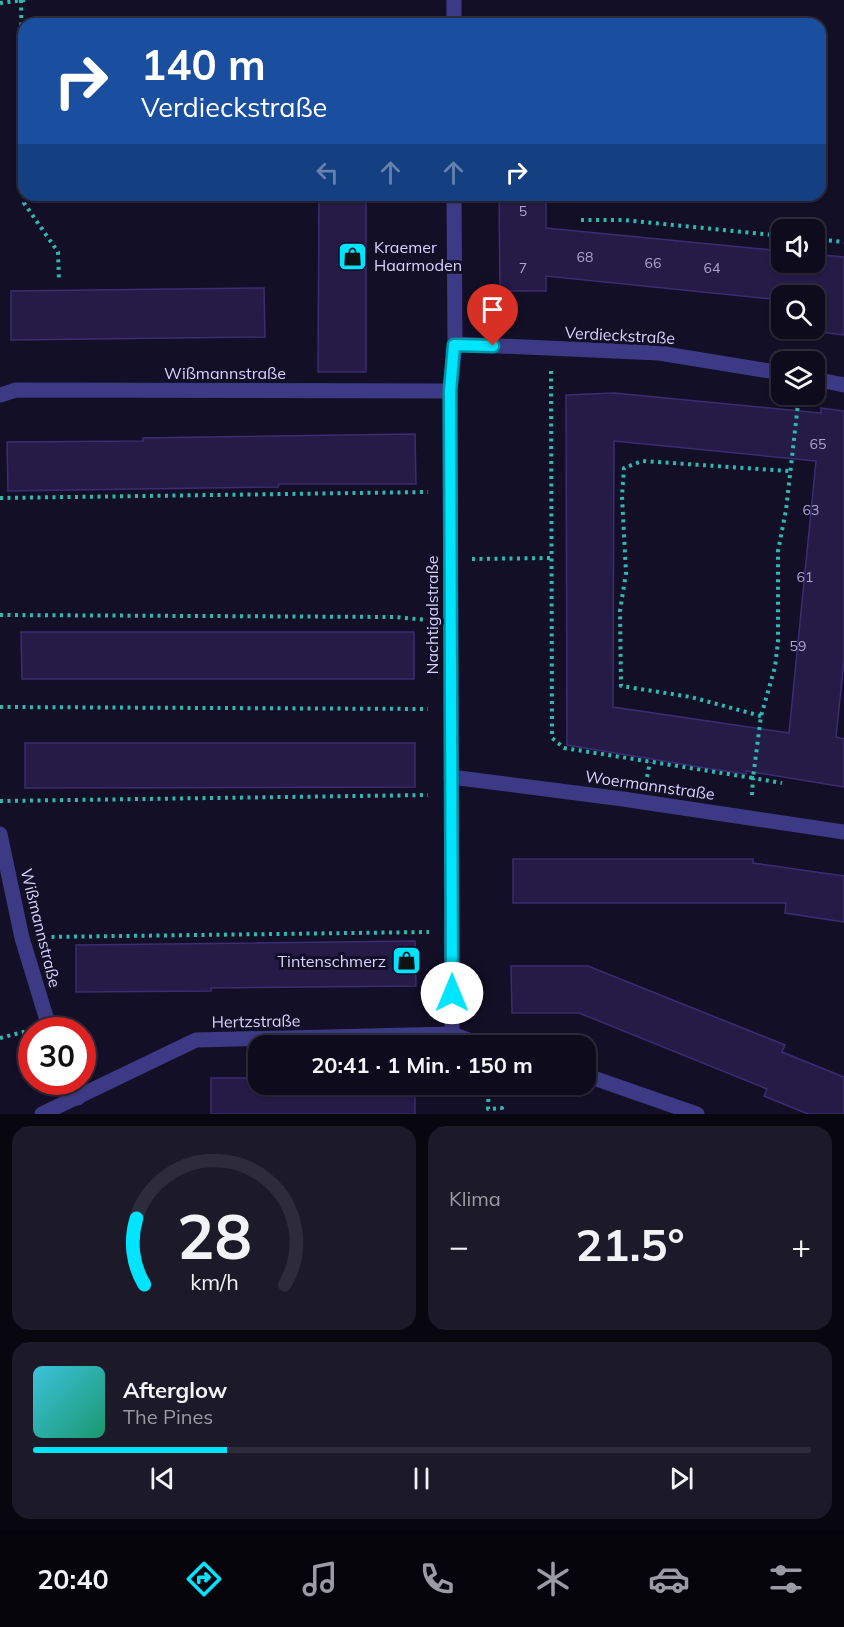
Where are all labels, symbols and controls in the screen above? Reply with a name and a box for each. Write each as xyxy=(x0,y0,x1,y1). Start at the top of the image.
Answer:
text: 140 m xyxy=(141,38,266,91)
icon: right xyxy=(42,42,120,120)
text: Verdieckstraße xyxy=(141,90,327,124)
icon: left xyxy=(311,156,344,189)
icon: ahead xyxy=(374,156,407,189)
icon: ahead xyxy=(437,156,470,189)
icon: right xyxy=(500,156,533,189)
house number: 5 xyxy=(519,202,527,220)
map controls xyxy=(771,219,825,405)
button: sound xyxy=(771,219,825,273)
place label: Kraemer Haarmoden xyxy=(374,237,462,275)
shop icon: Kraemer Haarmoden xyxy=(337,240,369,272)
house number: 68 xyxy=(577,248,593,266)
house number: 66 xyxy=(645,254,661,272)
house number: 7 xyxy=(519,259,527,277)
house number: 64 xyxy=(704,259,721,277)
pin xyxy=(467,284,518,346)
button: search xyxy=(771,285,825,339)
icon: arrive xyxy=(476,293,509,326)
street label: Verdieckstraße xyxy=(564,322,676,348)
button: layers xyxy=(771,351,825,405)
street label: Wißmannstraße xyxy=(164,363,286,383)
house number: 65 xyxy=(810,435,826,453)
house number: 63 xyxy=(803,501,819,519)
street label: Nachtigalstraße xyxy=(422,556,442,674)
house number: 61 xyxy=(797,568,813,586)
house number: 59 xyxy=(790,637,806,655)
street label: Woermannstraße xyxy=(584,766,716,804)
street label: Wißmannstraße xyxy=(17,866,65,990)
shop icon: Tintenschmerz xyxy=(391,945,423,977)
place label: Tintenschmerz xyxy=(277,951,386,971)
position arrow xyxy=(420,961,484,1025)
street label: Hertzstraße xyxy=(212,1010,300,1032)
speed limit sign: 30 xyxy=(18,1017,96,1095)
text: 20:41 · 1 Min. · 150 m xyxy=(311,1051,533,1079)
text: Klima xyxy=(449,1186,501,1211)
text: 28 xyxy=(177,1196,251,1275)
text: 21.5° xyxy=(575,1216,685,1272)
text: − xyxy=(449,1225,469,1266)
text: + xyxy=(791,1225,811,1266)
text: km/h xyxy=(190,1268,238,1295)
text: Afterglow xyxy=(123,1376,227,1404)
text: The Pines xyxy=(123,1404,213,1429)
icon: previous xyxy=(146,1462,179,1495)
icon: pause xyxy=(405,1462,438,1495)
icon: next xyxy=(665,1462,698,1495)
icon: directions xyxy=(183,1558,225,1600)
icon: music xyxy=(299,1558,341,1600)
icon: phone xyxy=(416,1558,458,1600)
icon: climate xyxy=(532,1558,574,1600)
icon: car xyxy=(648,1558,690,1600)
icon: filters xyxy=(765,1558,807,1600)
text: 20:40 xyxy=(37,1562,109,1596)

